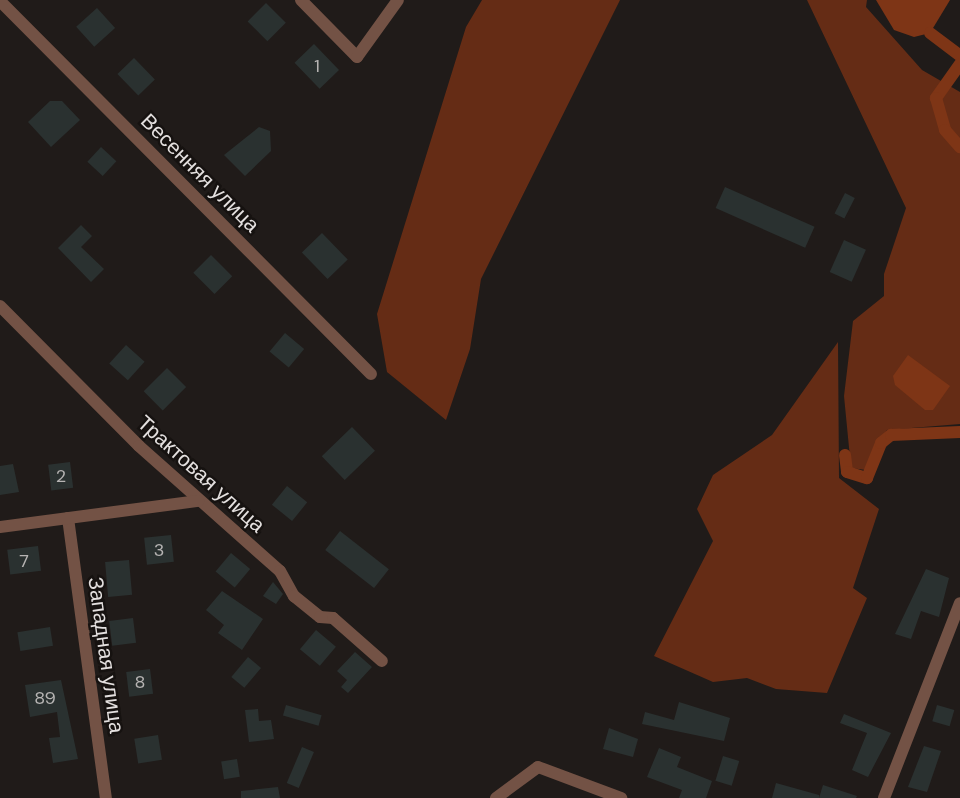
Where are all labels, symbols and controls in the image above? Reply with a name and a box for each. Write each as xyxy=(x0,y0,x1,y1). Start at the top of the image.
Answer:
house number: 1 xyxy=(314,55,320,77)
street label: Весенняя улица xyxy=(136,109,264,237)
street label: Трактовая улица xyxy=(132,410,270,538)
house number: 2 xyxy=(56,465,66,487)
house number: 3 xyxy=(154,539,164,561)
house number: 7 xyxy=(19,550,29,572)
street label: Западная улица xyxy=(83,575,129,735)
house number: 8 xyxy=(135,671,145,693)
house number: 89 xyxy=(34,687,56,709)

